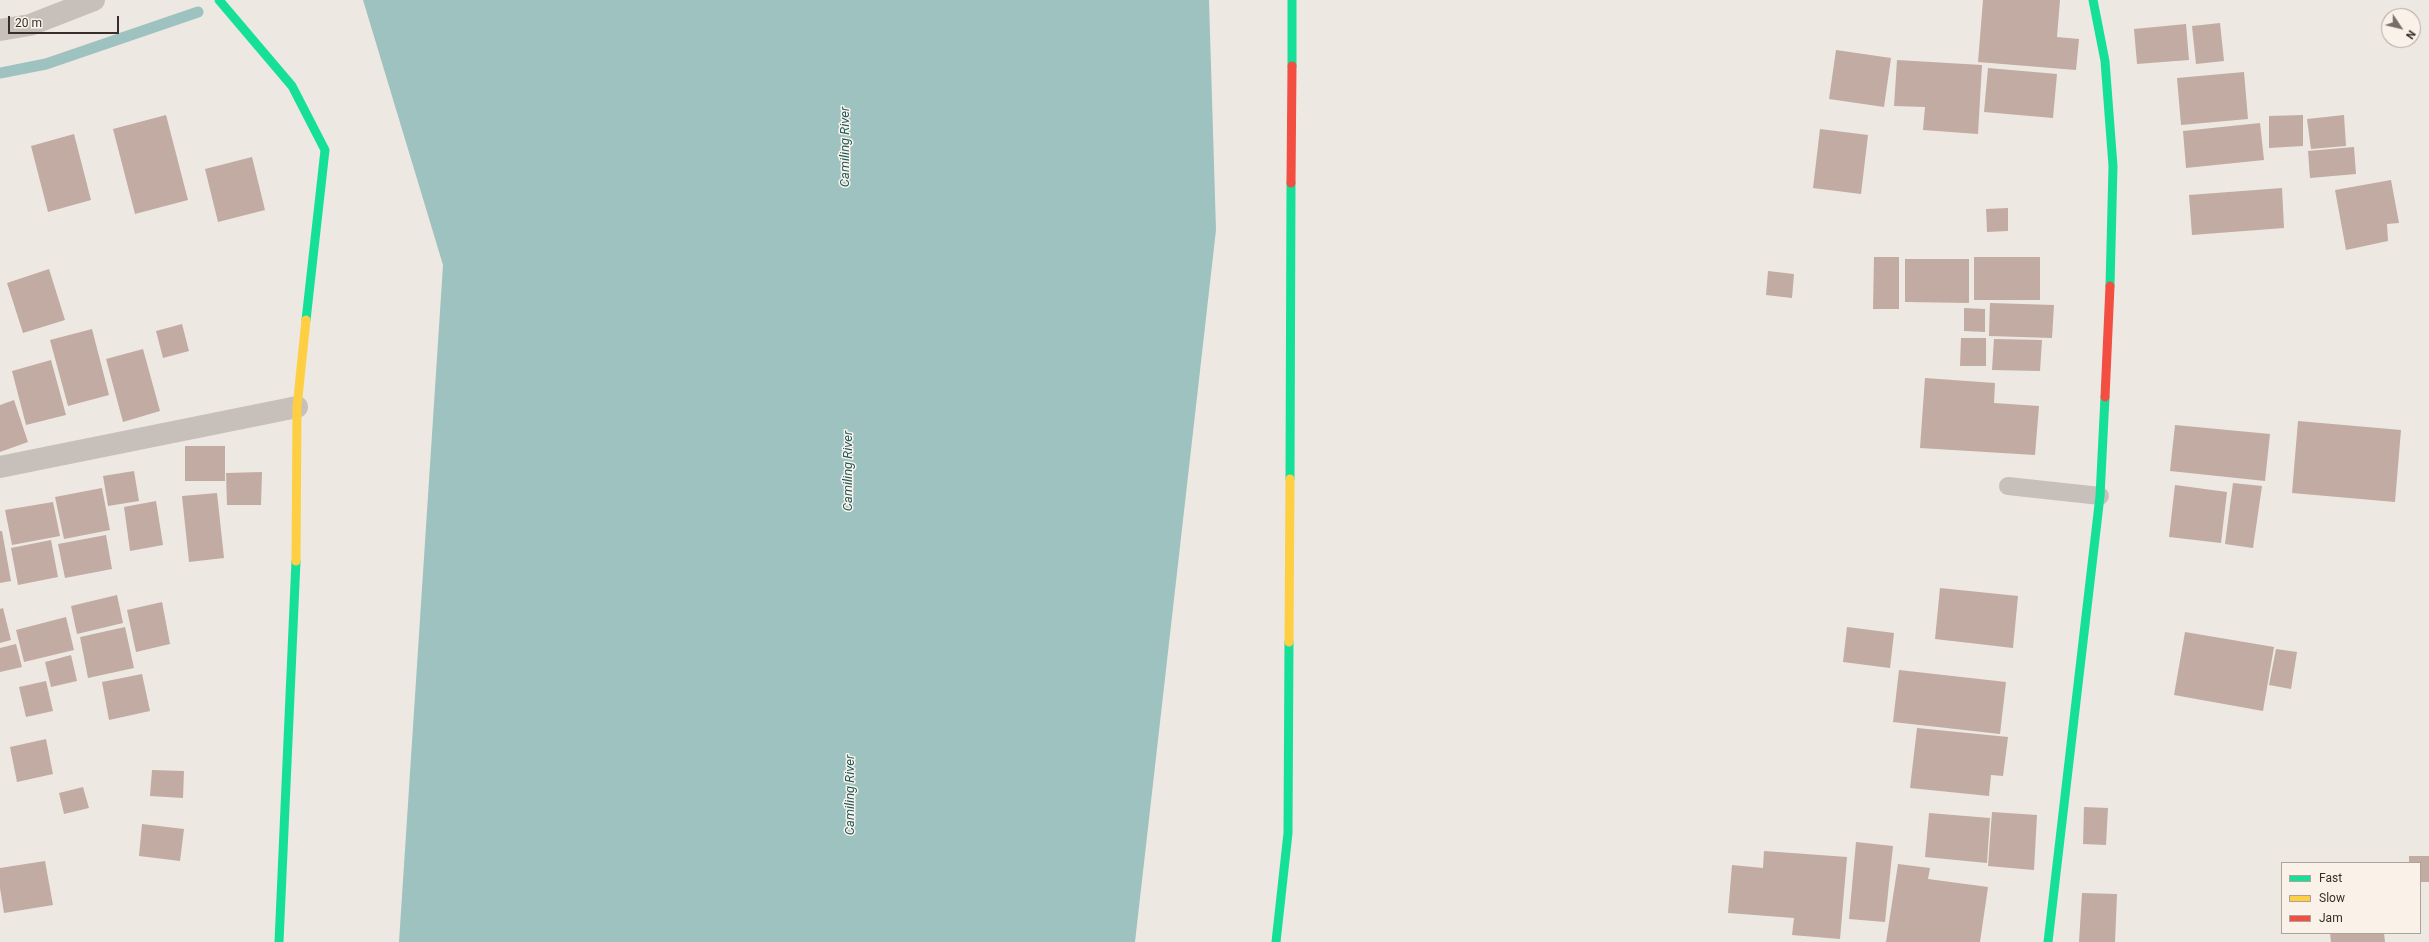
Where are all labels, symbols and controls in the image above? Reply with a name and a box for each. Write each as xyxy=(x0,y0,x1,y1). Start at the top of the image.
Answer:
scale bar xyxy=(10,8,121,34)
north arrow xyxy=(2381,8,2421,48)
text: 20 m xyxy=(15,16,42,30)
text: N xyxy=(2403,28,2418,41)
water label: Camiling River xyxy=(838,107,854,187)
water label: Camiling River xyxy=(841,431,857,511)
water label: Camiling River xyxy=(843,755,859,835)
legend xyxy=(2281,862,2421,934)
text: Fast xyxy=(2319,871,2342,885)
text: Slow xyxy=(2319,891,2345,905)
text: Jam xyxy=(2319,911,2343,925)

